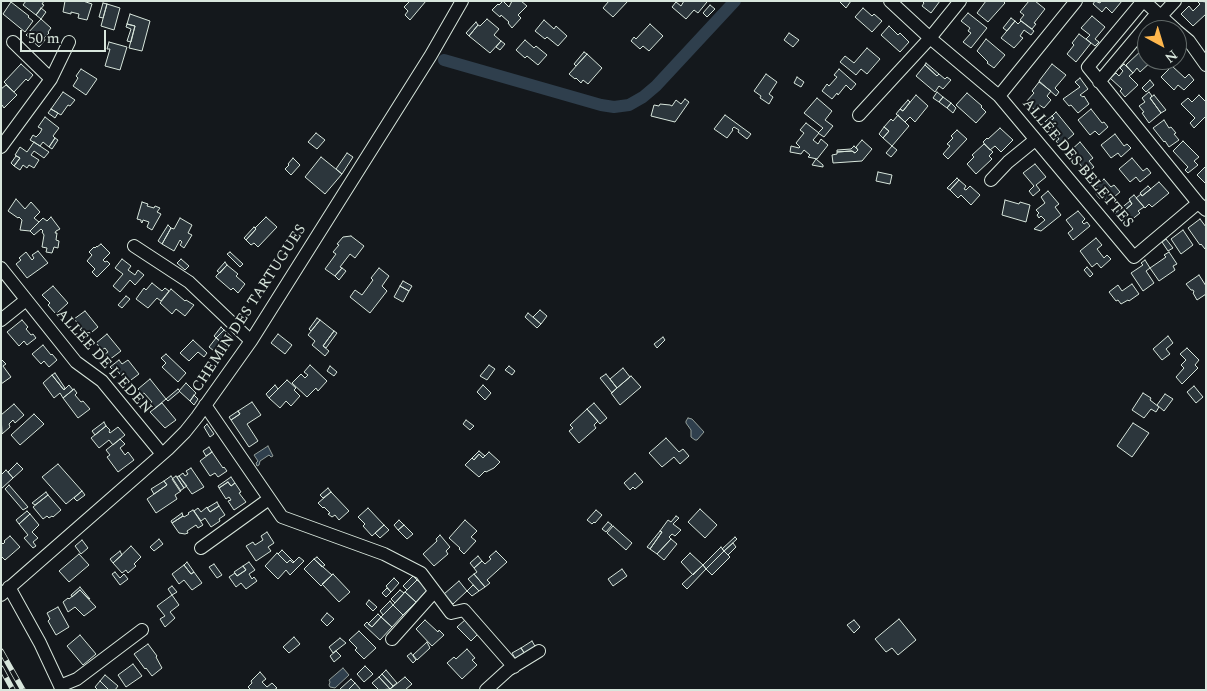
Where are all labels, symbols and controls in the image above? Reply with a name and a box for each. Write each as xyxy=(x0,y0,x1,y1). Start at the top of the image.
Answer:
scale bar xyxy=(22,20,109,52)
north arrow xyxy=(1137,20,1187,70)
text: 50 m xyxy=(28,27,60,50)
text: N xyxy=(1160,45,1182,68)
street label: ALLÉE DES BELETTES xyxy=(1018,96,1136,232)
street label: CHEMIN DES TARTUGUES xyxy=(189,222,311,396)
street label: ALLÉE DE L'EDEN xyxy=(51,306,155,418)

